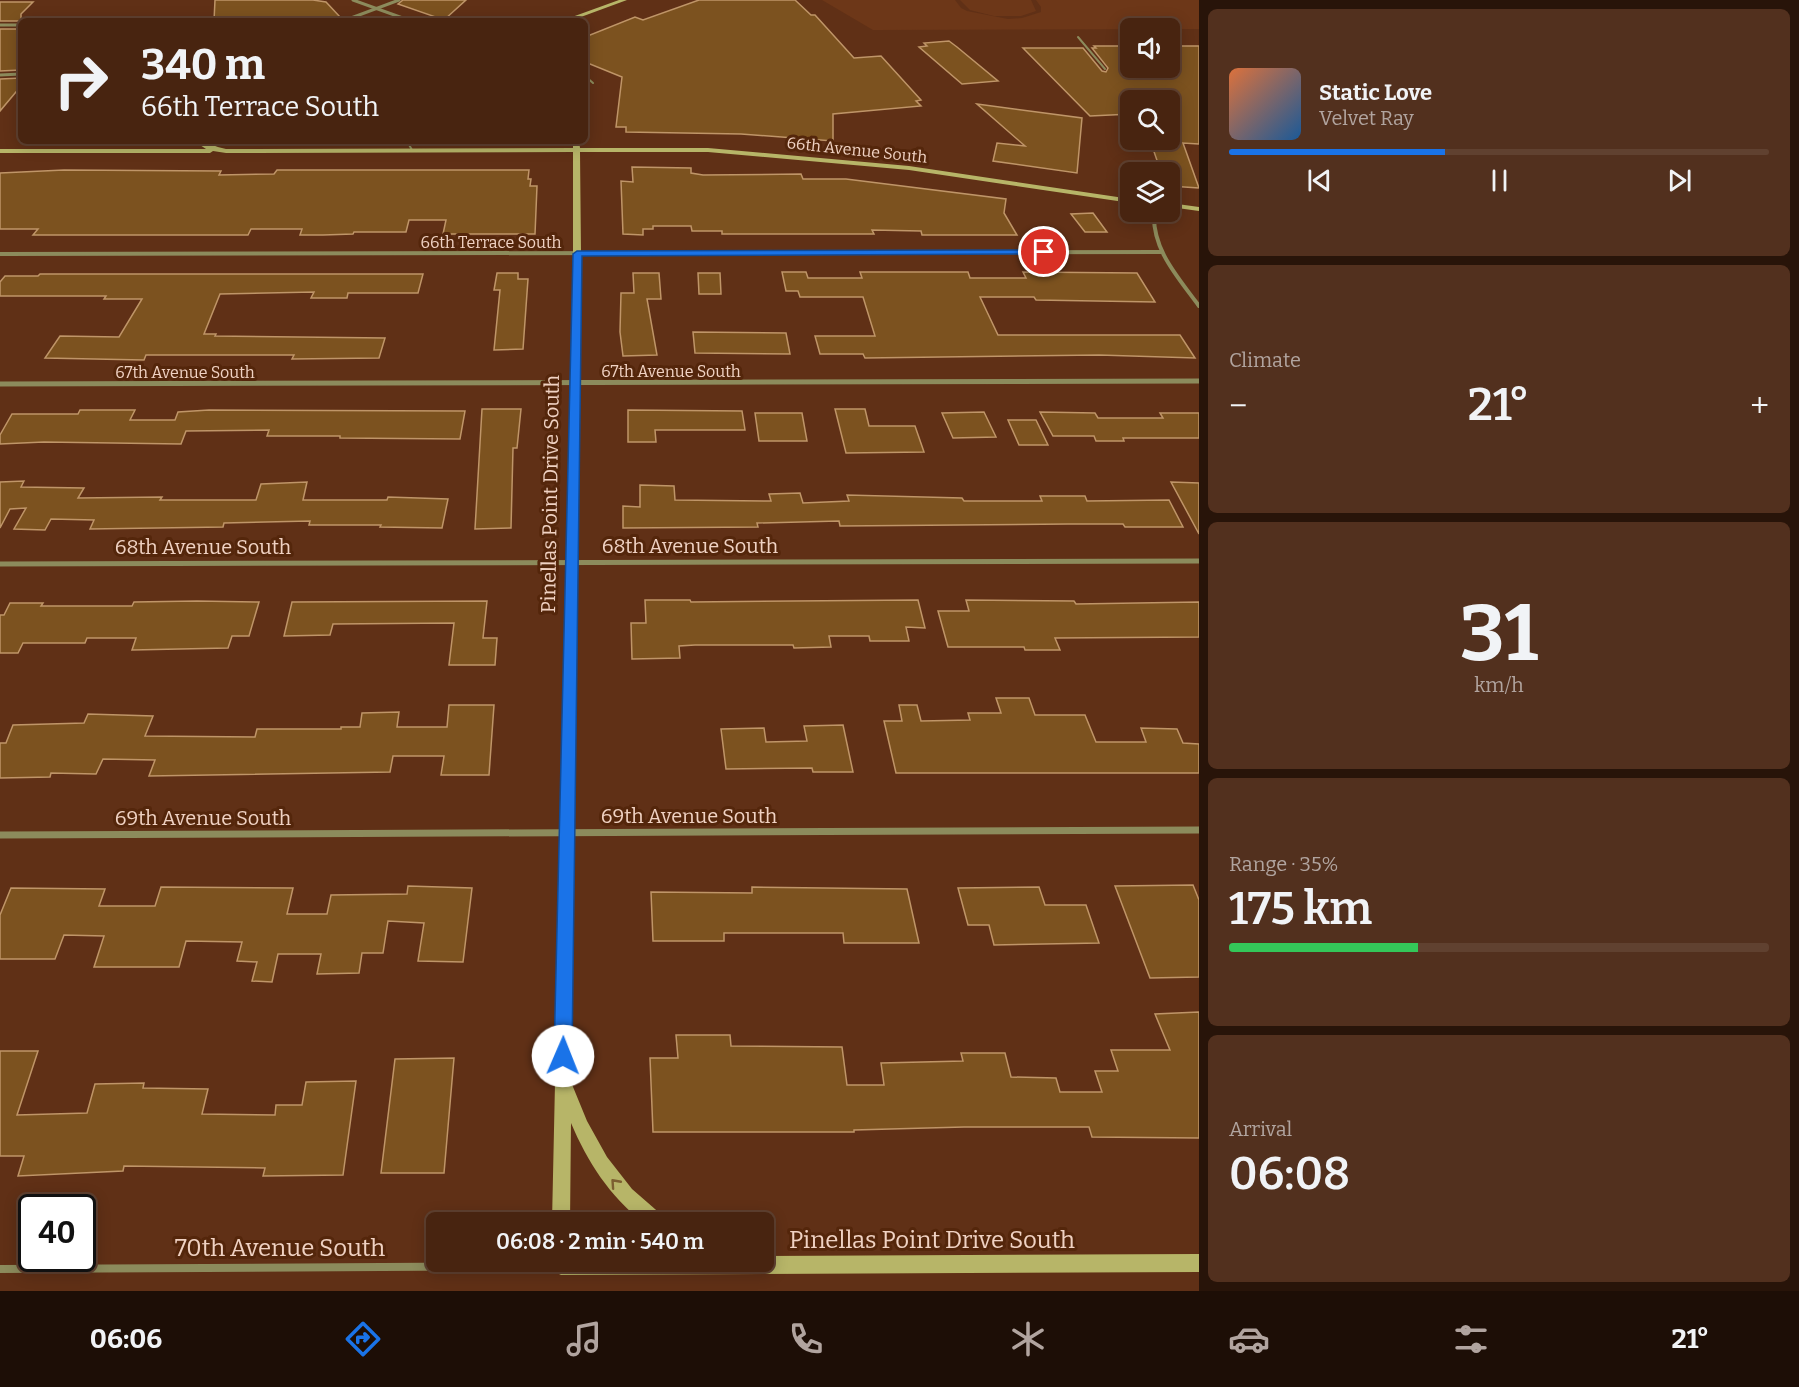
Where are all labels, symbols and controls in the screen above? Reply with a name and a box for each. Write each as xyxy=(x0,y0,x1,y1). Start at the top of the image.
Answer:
map controls xyxy=(1120,18,1180,222)
button: sound xyxy=(1120,18,1180,78)
text: 340 m xyxy=(141,40,265,90)
icon: right xyxy=(42,42,120,120)
text: Static Love xyxy=(1319,79,1432,106)
button: search xyxy=(1120,90,1180,150)
text: 66th Terrace South xyxy=(141,91,379,123)
text: Velvet Ray xyxy=(1319,106,1414,130)
street label: 66th Avenue South xyxy=(786,133,928,167)
button: layers xyxy=(1120,162,1180,222)
icon: previous xyxy=(1303,164,1336,197)
icon: pause xyxy=(1483,164,1516,197)
icon: next xyxy=(1663,164,1696,197)
pin xyxy=(1018,226,1069,277)
street label: 66th Terrace South xyxy=(420,233,562,252)
icon: arrive xyxy=(1027,235,1060,268)
text: Climate xyxy=(1229,348,1301,372)
street label: 67th Avenue South xyxy=(601,362,741,381)
street label: 67th Avenue South xyxy=(115,363,255,382)
street label: Pinellas Point Drive South xyxy=(536,374,564,613)
text: 21° xyxy=(1468,378,1530,432)
text: − xyxy=(1229,386,1247,426)
text: + xyxy=(1750,386,1769,426)
street label: 68th Avenue South xyxy=(602,534,779,558)
street label: 68th Avenue South xyxy=(115,535,292,559)
text: 31 xyxy=(1460,587,1538,681)
text: km/h xyxy=(1474,673,1524,697)
street label: 69th Avenue South xyxy=(601,804,778,828)
street label: 69th Avenue South xyxy=(115,806,292,830)
text: Range · 35% xyxy=(1229,852,1339,876)
text: 175 km xyxy=(1229,882,1372,936)
position arrow xyxy=(531,1024,595,1088)
text: Arrival xyxy=(1229,1117,1292,1141)
text: 06:08 xyxy=(1229,1147,1350,1201)
one-way arrow xyxy=(611,1179,622,1189)
speed limit sign: 40 xyxy=(18,1194,96,1272)
street label: Pinellas Point Drive South xyxy=(789,1226,1075,1254)
text: 06:08 · 2 min · 540 m xyxy=(496,1228,704,1255)
street label: 70th Avenue South xyxy=(175,1234,385,1262)
icon: directions xyxy=(342,1318,384,1360)
icon: music xyxy=(563,1318,605,1360)
icon: phone xyxy=(785,1318,827,1360)
icon: climate xyxy=(1007,1318,1049,1360)
icon: car xyxy=(1228,1318,1270,1360)
icon: filters xyxy=(1450,1318,1492,1360)
text: 06:06 xyxy=(90,1323,162,1355)
text: 21° xyxy=(1671,1323,1709,1355)

